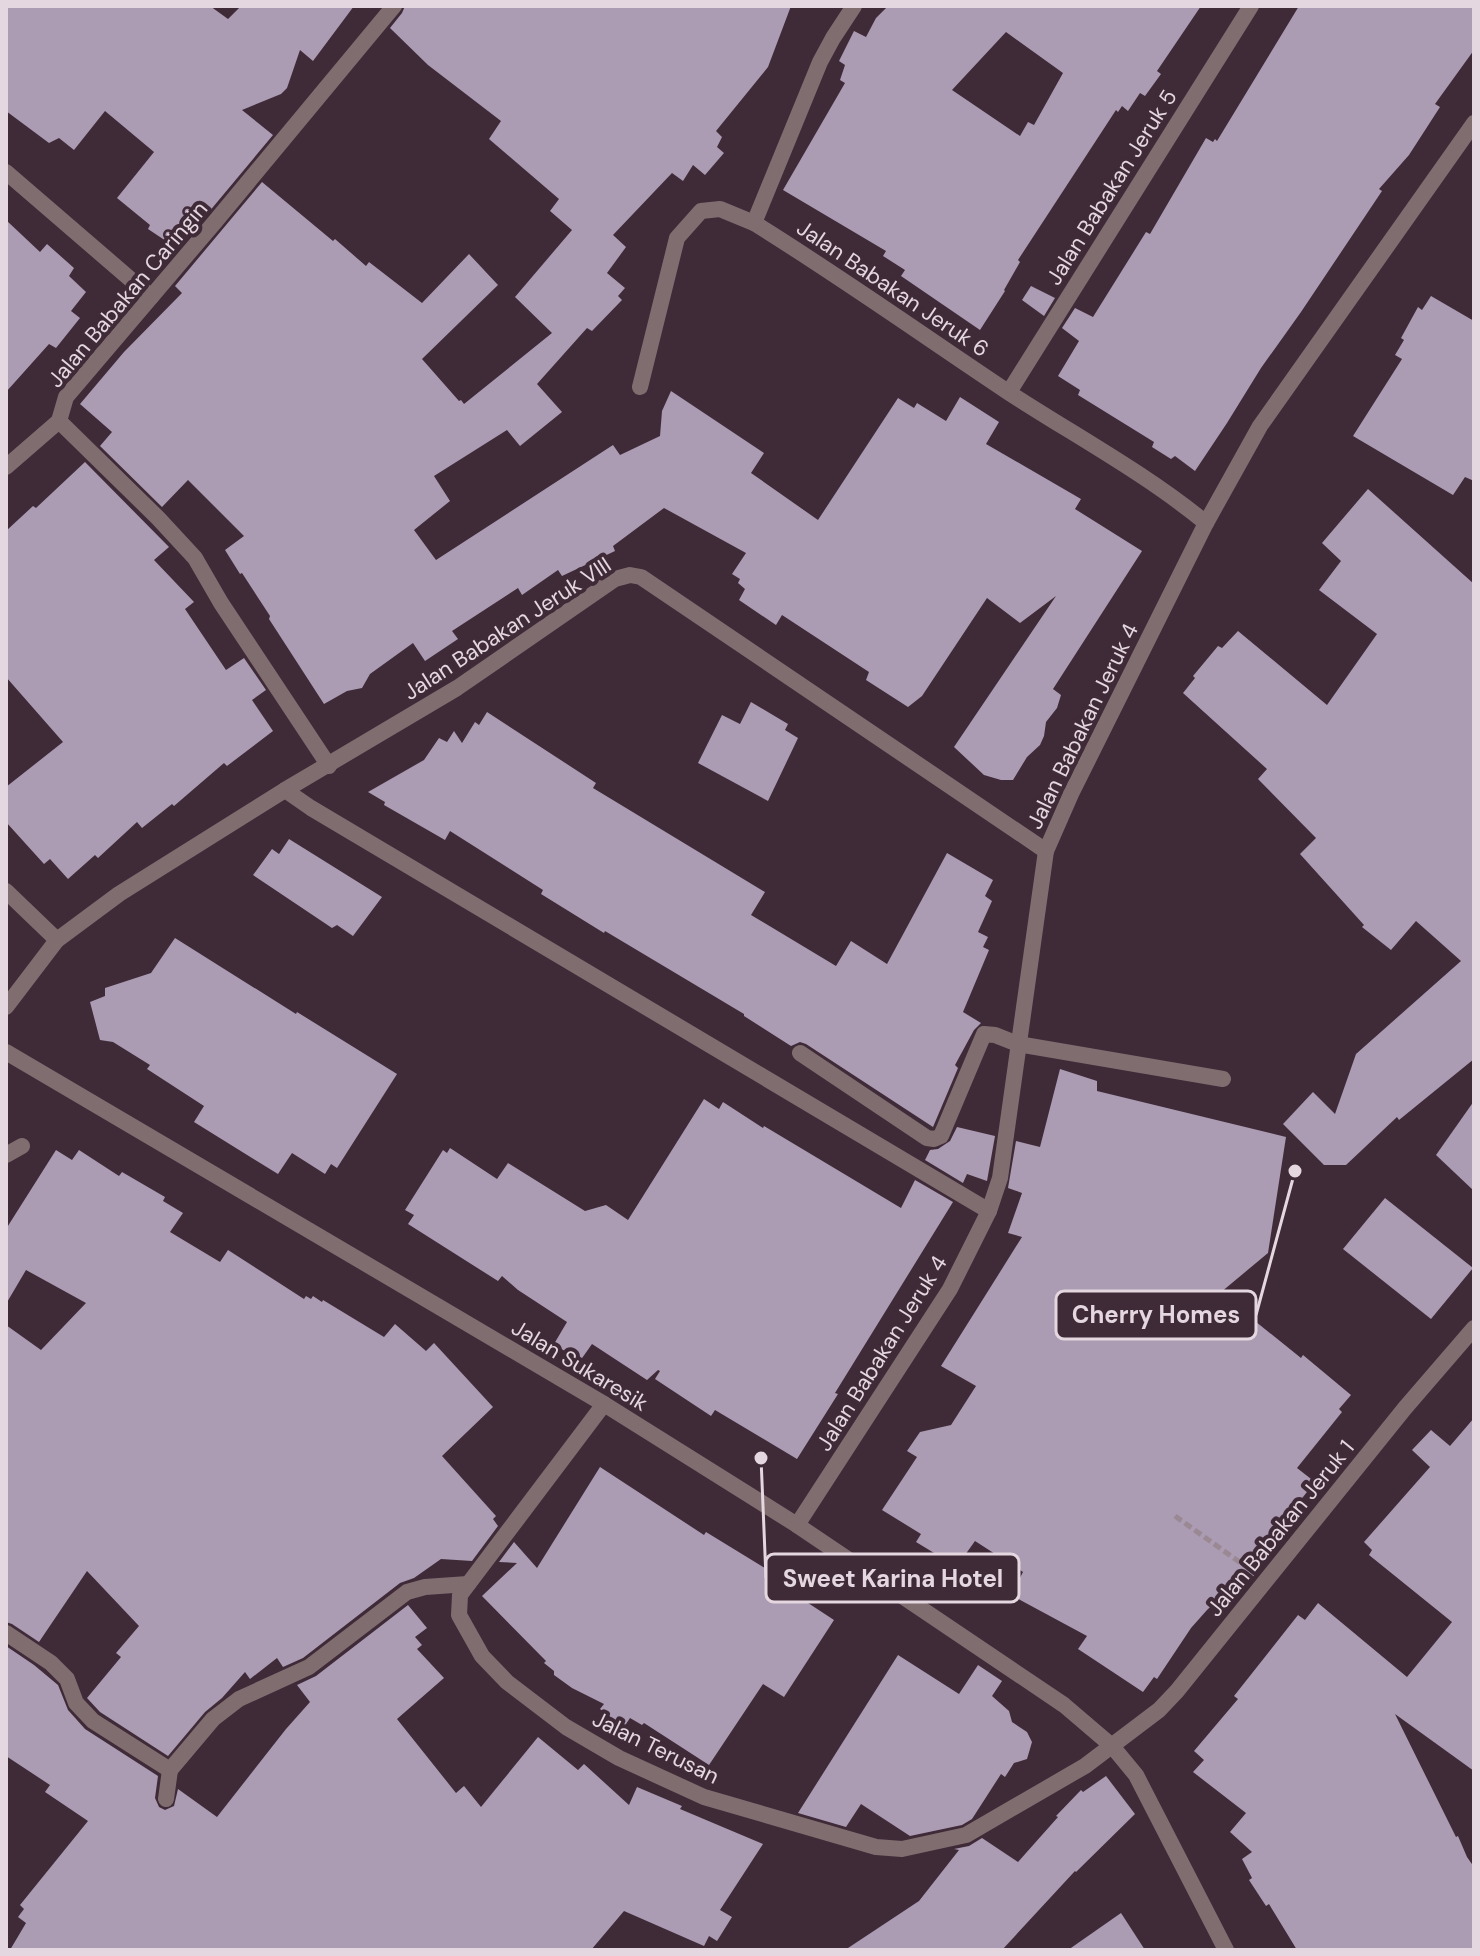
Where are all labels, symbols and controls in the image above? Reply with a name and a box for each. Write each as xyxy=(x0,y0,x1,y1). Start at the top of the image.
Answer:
street label: Jalan Babakan Jeruk 5 xyxy=(1039,84,1183,291)
street label: Jalan Babakan Caringin xyxy=(41,195,214,394)
street label: Jalan Babakan Jeruk 6 xyxy=(791,213,994,364)
street label: Jalan Babakan Jeruk VIII xyxy=(398,550,617,707)
street label: Jalan Babakan Jeruk 4 xyxy=(1020,619,1145,834)
street label: Jalan Babakan Jeruk 4 xyxy=(809,1250,953,1456)
callout: Cherry Homes xyxy=(1056,1291,1256,1339)
text: Cherry Homes xyxy=(1072,1299,1240,1330)
street label: Jalan Sukaresik xyxy=(506,1313,653,1418)
street label: Jalan Babakan Jeruk 1 xyxy=(1200,1434,1361,1622)
callout: Sweet Karina Hotel xyxy=(766,1554,1019,1602)
text: Sweet Karina Hotel xyxy=(783,1563,1003,1594)
street label: Jalan Terusan xyxy=(588,1704,724,1791)

